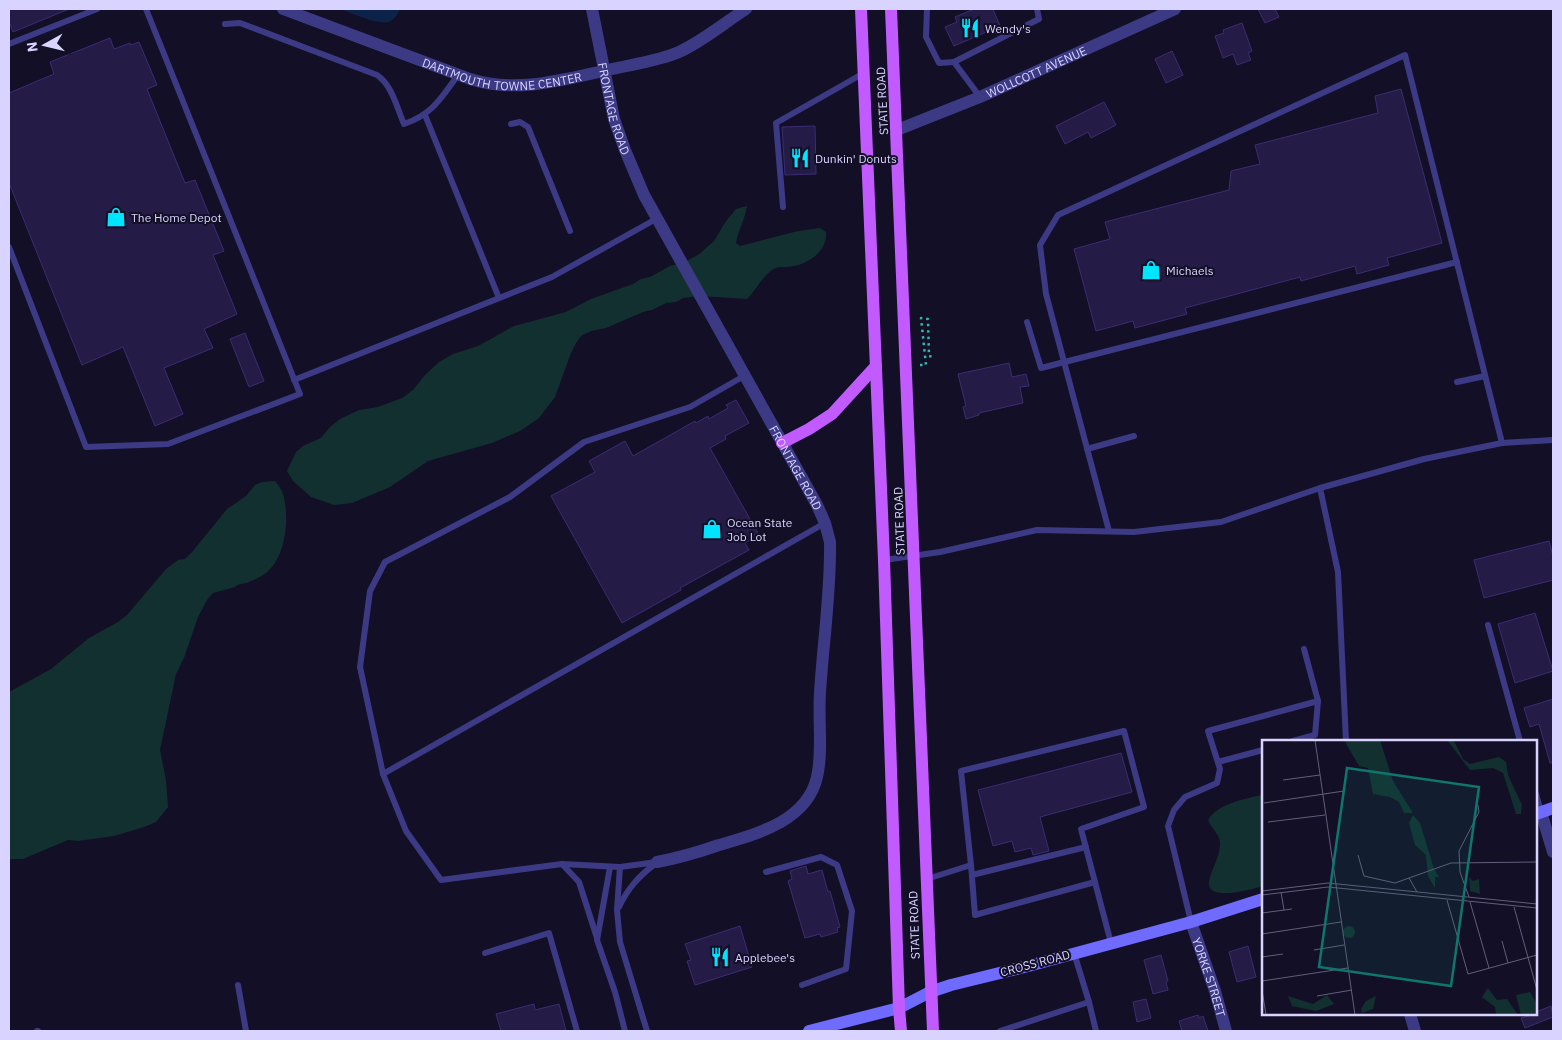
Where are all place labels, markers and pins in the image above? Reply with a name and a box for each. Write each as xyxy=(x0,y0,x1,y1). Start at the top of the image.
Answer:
restaurant icon: Wendy's xyxy=(959,17,981,39)
place label: Wendy's xyxy=(985,21,1031,36)
restaurant icon: Dunkin' Donuts xyxy=(789,147,811,169)
place label: Dunkin' Donuts xyxy=(815,151,897,166)
shop icon: The Home Depot xyxy=(105,206,127,228)
place label: The Home Depot xyxy=(131,210,222,225)
shop icon: Michaels xyxy=(1140,259,1162,281)
place label: Michaels xyxy=(1166,263,1214,278)
place label: Ocean State Job Lot xyxy=(727,515,793,544)
shop icon: Ocean State Job Lot xyxy=(701,518,723,540)
restaurant icon: Applebee's xyxy=(709,946,731,968)
place label: Applebee's xyxy=(735,950,795,965)

